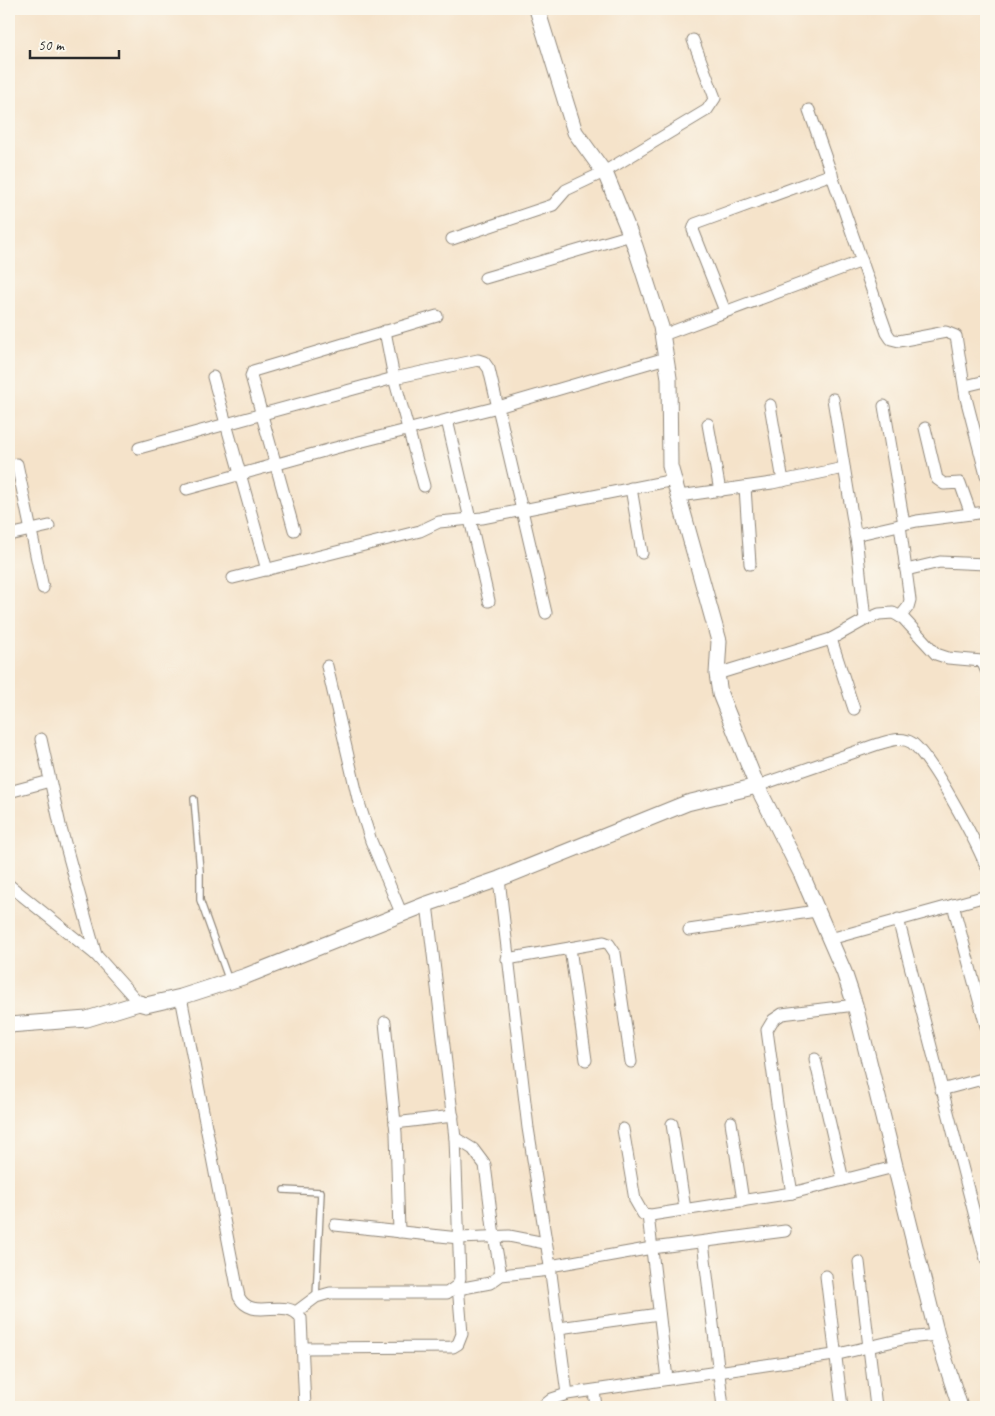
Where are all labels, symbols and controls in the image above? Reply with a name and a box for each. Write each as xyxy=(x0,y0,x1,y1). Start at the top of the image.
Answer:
scale bar xyxy=(30,28,119,60)
text: 50 m xyxy=(38,36,65,55)

